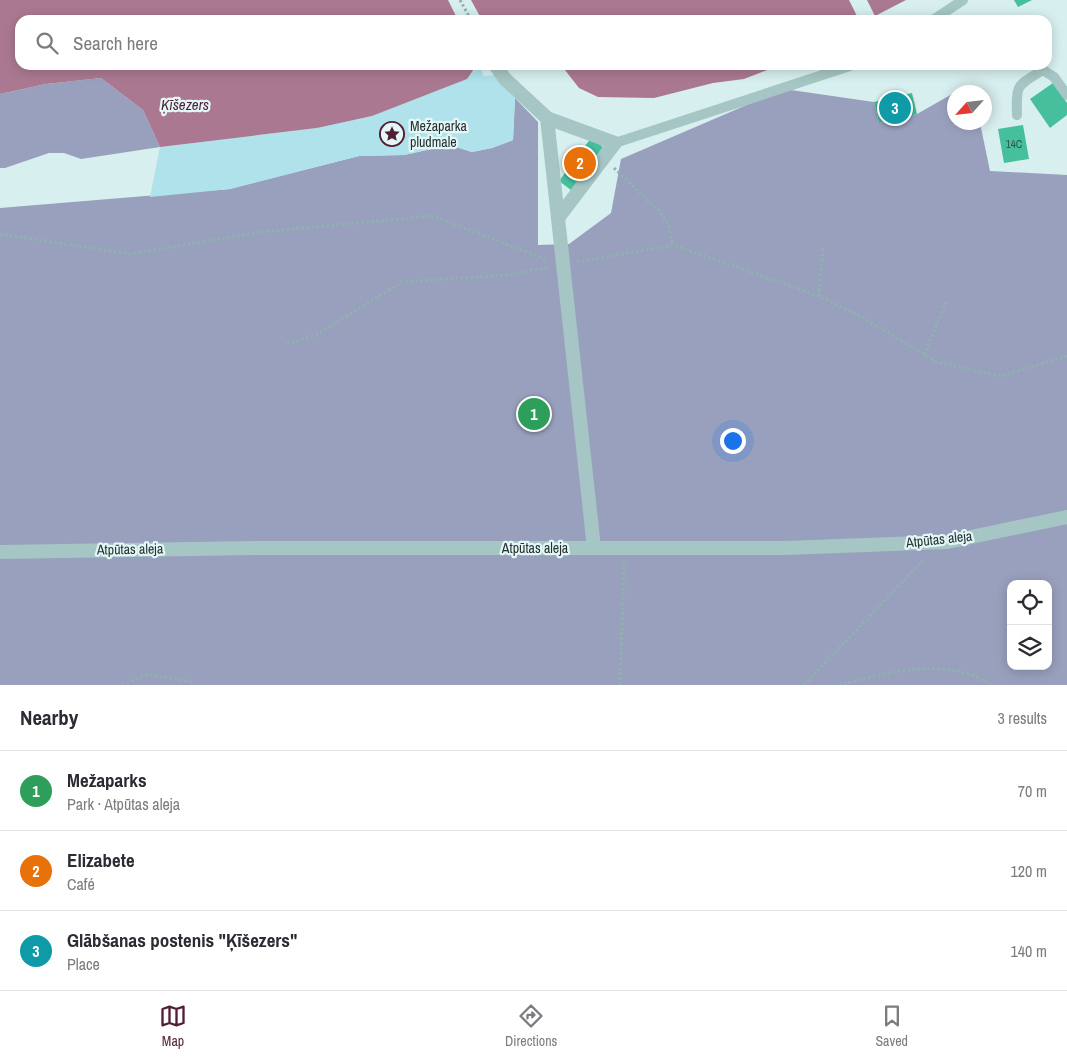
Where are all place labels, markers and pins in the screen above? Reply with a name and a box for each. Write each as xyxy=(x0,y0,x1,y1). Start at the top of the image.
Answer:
pin: 3 xyxy=(879,89,911,127)
place label: Mežaparka pludmale xyxy=(410,117,467,151)
place icon: Mežaparka pludmale xyxy=(379,121,405,147)
pin: 2 xyxy=(564,144,596,182)
pin: 1 xyxy=(518,395,550,433)

